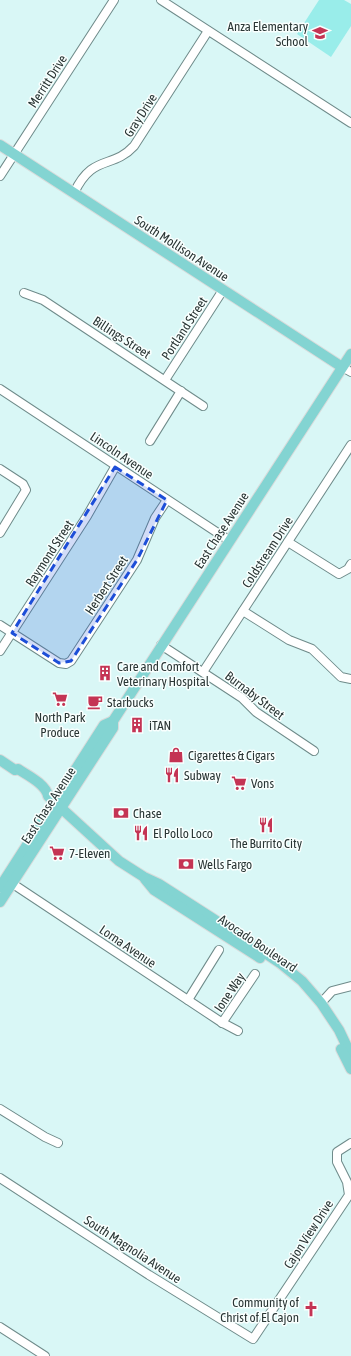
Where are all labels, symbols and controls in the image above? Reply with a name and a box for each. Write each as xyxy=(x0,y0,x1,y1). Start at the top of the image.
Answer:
place label: Anza Elementary School xyxy=(228,19,309,49)
school or university icon: Anza Elementary School xyxy=(311,24,329,42)
street label: Merritt Drive xyxy=(25,52,70,110)
street label: Gray Drive xyxy=(121,91,160,140)
street label: South Mollison Avenue xyxy=(132,212,232,284)
street label: Portland Street xyxy=(159,294,210,363)
street label: Billings Street xyxy=(90,313,154,362)
street label: Lincoln Avenue xyxy=(87,429,156,482)
street label: East Chase Avenue xyxy=(191,489,252,571)
street label: Coldstream Drive xyxy=(239,514,296,591)
street label: Raymond Street xyxy=(22,517,77,589)
street label: Herbert Street xyxy=(82,553,131,617)
place label: Care and Comfort Veterinary Hospital xyxy=(117,659,210,689)
building icon: Care and Comfort Veterinary Hospital xyxy=(96,664,114,682)
street label: Burnaby Street xyxy=(222,668,287,723)
supermarket icon: North Park Produce xyxy=(51,690,69,708)
cafe icon: Starbucks xyxy=(86,693,104,711)
place label: Starbucks xyxy=(107,695,154,710)
place label: North Park Produce xyxy=(34,710,86,740)
building icon: iTAN xyxy=(128,716,146,734)
place label: iTAN xyxy=(149,718,171,733)
shop icon: Cigarettes & Cigars xyxy=(167,746,185,764)
place label: Cigarettes & Cigars xyxy=(188,748,275,763)
street label: East Chase Avenue xyxy=(18,764,79,846)
restaurant icon: Subway xyxy=(163,766,181,784)
place label: Subway xyxy=(184,768,221,783)
supermarket icon: Vons xyxy=(230,774,248,792)
place label: Vons xyxy=(251,776,274,791)
bank icon: Chase xyxy=(112,804,130,822)
place label: Chase xyxy=(133,806,162,821)
restaurant icon: The Burrito City xyxy=(257,816,275,834)
restaurant icon: El Pollo Loco xyxy=(132,824,150,842)
place label: El Pollo Loco xyxy=(153,826,213,841)
place label: The Burrito City xyxy=(230,836,303,851)
supermarket icon: 7-Eleven xyxy=(48,844,66,862)
place label: 7-Eleven xyxy=(69,846,110,861)
bank icon: Wells Fargo xyxy=(177,855,195,873)
place label: Wells Fargo xyxy=(198,857,252,872)
street label: Avocado Boulevard xyxy=(216,912,300,975)
street label: Lorna Avenue xyxy=(97,922,159,971)
street label: Ione Way xyxy=(211,969,248,1015)
street label: Cajon View Drive xyxy=(281,1197,336,1271)
street label: South Magnolia Avenue xyxy=(81,1212,184,1286)
place label: Community of Christ of El Cajon xyxy=(220,1295,299,1325)
church icon: Community of Christ of El Cajon xyxy=(302,1300,320,1318)

